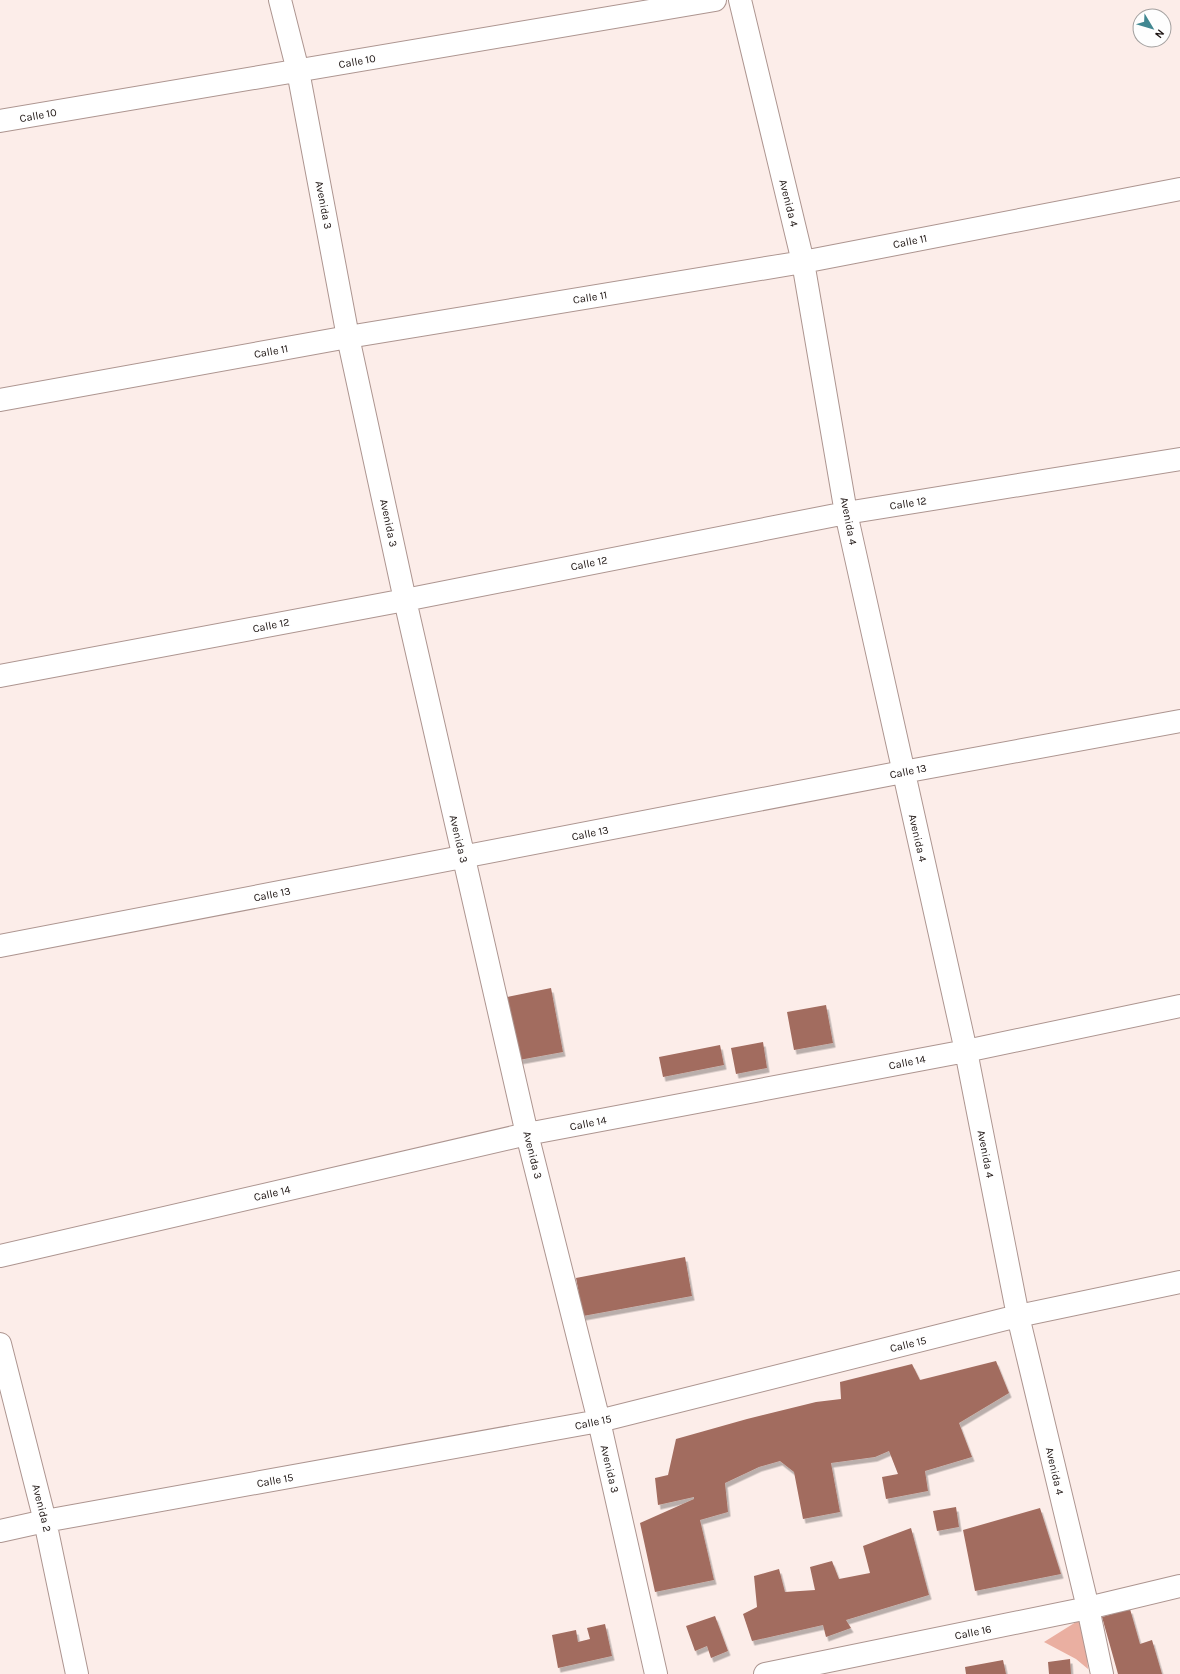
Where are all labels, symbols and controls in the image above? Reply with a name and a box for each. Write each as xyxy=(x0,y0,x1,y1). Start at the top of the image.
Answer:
north arrow xyxy=(1132,8,1172,48)
text: N xyxy=(1152,27,1167,41)
street label: Calle 10 xyxy=(338,52,377,71)
street label: Calle 10 xyxy=(19,106,58,125)
street label: Avenida 4 xyxy=(776,178,801,228)
street label: Avenida 3 xyxy=(312,180,335,230)
street label: Calle 11 xyxy=(892,232,928,251)
street label: Calle 11 xyxy=(572,288,608,307)
street label: Calle 11 xyxy=(253,342,289,361)
street label: Calle 12 xyxy=(889,494,927,513)
street label: Avenida 4 xyxy=(838,496,860,546)
street label: Avenida 3 xyxy=(377,498,400,548)
street label: Calle 12 xyxy=(570,554,609,573)
street label: Calle 12 xyxy=(252,616,291,635)
street label: Calle 13 xyxy=(889,762,928,781)
street label: Avenida 4 xyxy=(906,813,929,863)
street label: Avenida 3 xyxy=(447,814,470,864)
street label: Calle 13 xyxy=(571,824,610,843)
street label: Calle 13 xyxy=(253,885,292,904)
street label: Calle 14 xyxy=(888,1053,926,1072)
street label: Calle 14 xyxy=(569,1114,607,1133)
street label: Avenida 4 xyxy=(975,1129,997,1179)
street label: Avenida 3 xyxy=(520,1130,545,1180)
street label: Calle 14 xyxy=(253,1183,292,1204)
street label: Calle 15 xyxy=(889,1334,928,1355)
street label: Calle 15 xyxy=(574,1412,613,1433)
street label: Avenida 3 xyxy=(598,1444,621,1494)
street label: Avenida 4 xyxy=(1043,1446,1066,1496)
street label: Calle 15 xyxy=(256,1471,294,1490)
street label: Avenida 2 xyxy=(29,1483,54,1533)
street label: Calle 16 xyxy=(954,1623,993,1642)

